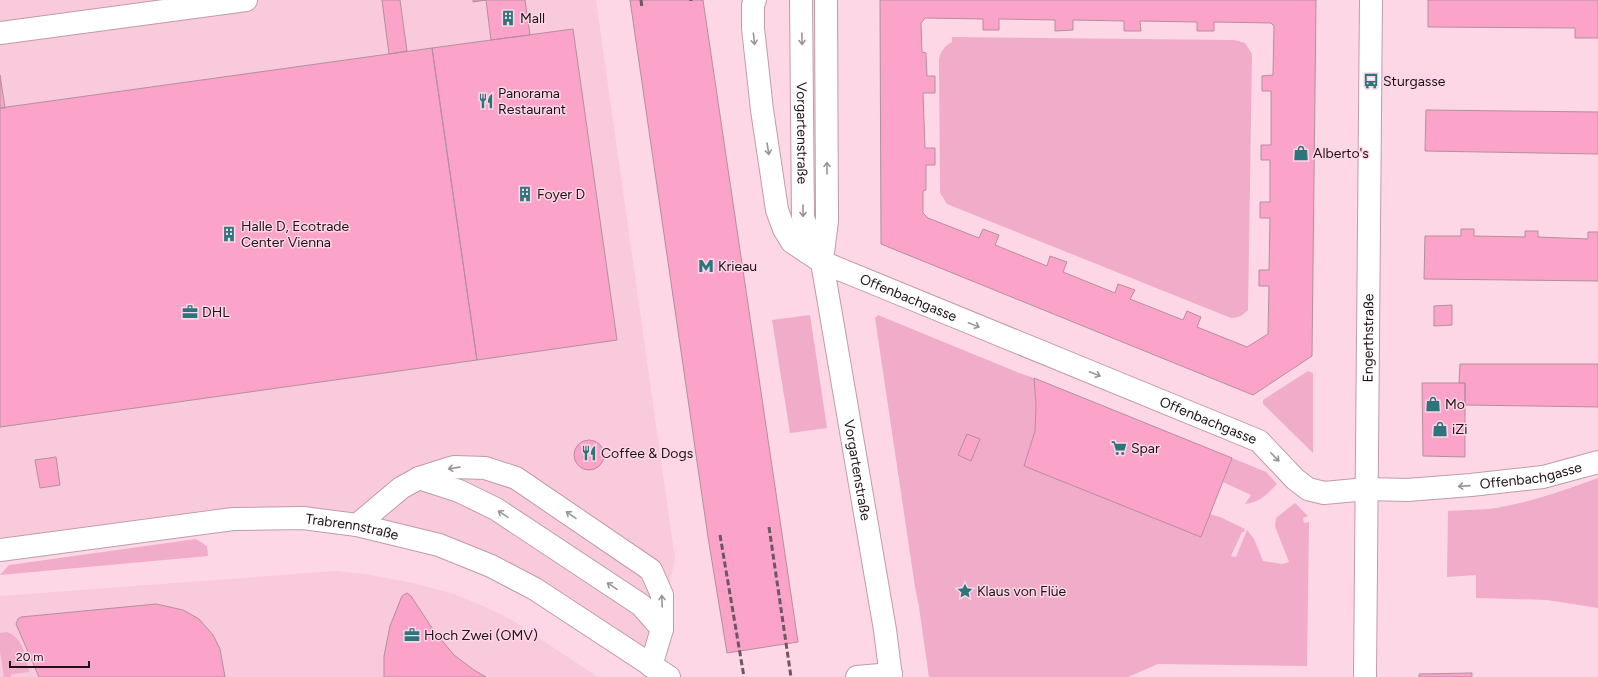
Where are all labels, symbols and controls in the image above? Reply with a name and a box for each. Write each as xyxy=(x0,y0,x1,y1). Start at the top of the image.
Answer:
building icon: Mall xyxy=(499,9,517,27)
place label: Mall xyxy=(520,10,545,27)
one-way arrow xyxy=(750,32,758,45)
one-way arrow xyxy=(798,32,806,45)
bus stop icon: Sturgasse xyxy=(1362,72,1380,90)
place label: Sturgasse xyxy=(1383,73,1446,90)
street label: Vorgartenstraße xyxy=(793,82,811,184)
place label: Panorama Restaurant xyxy=(498,85,566,118)
restaurant icon: Panorama Restaurant xyxy=(477,92,495,110)
one-way arrow xyxy=(764,142,772,155)
shop icon: Alberto's xyxy=(1292,144,1310,162)
place label: Alberto's xyxy=(1313,145,1369,162)
one-way arrow xyxy=(823,162,831,175)
building icon: Foyer D xyxy=(516,185,534,203)
place label: Foyer D xyxy=(537,186,585,203)
one-way arrow xyxy=(799,204,807,217)
place label: Halle D, Ecotrade Center Vienna xyxy=(241,218,350,251)
building icon: Halle D, Ecotrade Center Vienna xyxy=(220,225,238,243)
metro station icon: Krieau xyxy=(697,257,715,275)
place label: Krieau xyxy=(718,258,757,275)
street label: Offenbachgasse xyxy=(857,270,960,325)
street label: Engerthstraße xyxy=(1359,293,1377,383)
office icon: DHL xyxy=(181,303,199,321)
place label: DHL xyxy=(202,304,230,321)
one-way arrow xyxy=(968,322,980,329)
one-way arrow xyxy=(1088,371,1100,378)
street label: Offenbachgasse xyxy=(1157,393,1260,448)
shop icon: Mo xyxy=(1424,395,1442,413)
place label: Mo xyxy=(1445,396,1465,413)
street label: Vorgartenstraße xyxy=(841,418,875,522)
shop icon: iZi xyxy=(1431,420,1449,438)
place label: iZi xyxy=(1452,421,1467,438)
supermarket icon: Spar xyxy=(1110,439,1128,457)
place label: Spar xyxy=(1131,440,1160,457)
restaurant icon: Coffee & Dogs xyxy=(580,444,598,462)
place label: Coffee & Dogs xyxy=(601,445,693,462)
one-way arrow xyxy=(1270,452,1280,462)
street label: Offenbachgasse xyxy=(1479,458,1584,492)
one-way arrow xyxy=(448,464,461,472)
one-way arrow xyxy=(1458,482,1471,489)
street label: Trabrennstraße xyxy=(305,510,401,543)
one-way arrow xyxy=(498,510,509,518)
one-way arrow xyxy=(566,511,577,519)
one-way arrow xyxy=(606,582,617,590)
place icon: Klaus von Flüe xyxy=(956,582,974,600)
place label: Klaus von Flüe xyxy=(977,583,1067,600)
one-way arrow xyxy=(658,595,665,608)
office icon: Hoch Zwei (OMV) xyxy=(403,626,421,644)
place label: Hoch Zwei (OMV) xyxy=(424,627,538,644)
scale bar xyxy=(10,643,89,669)
text: 20 m xyxy=(16,650,44,664)

